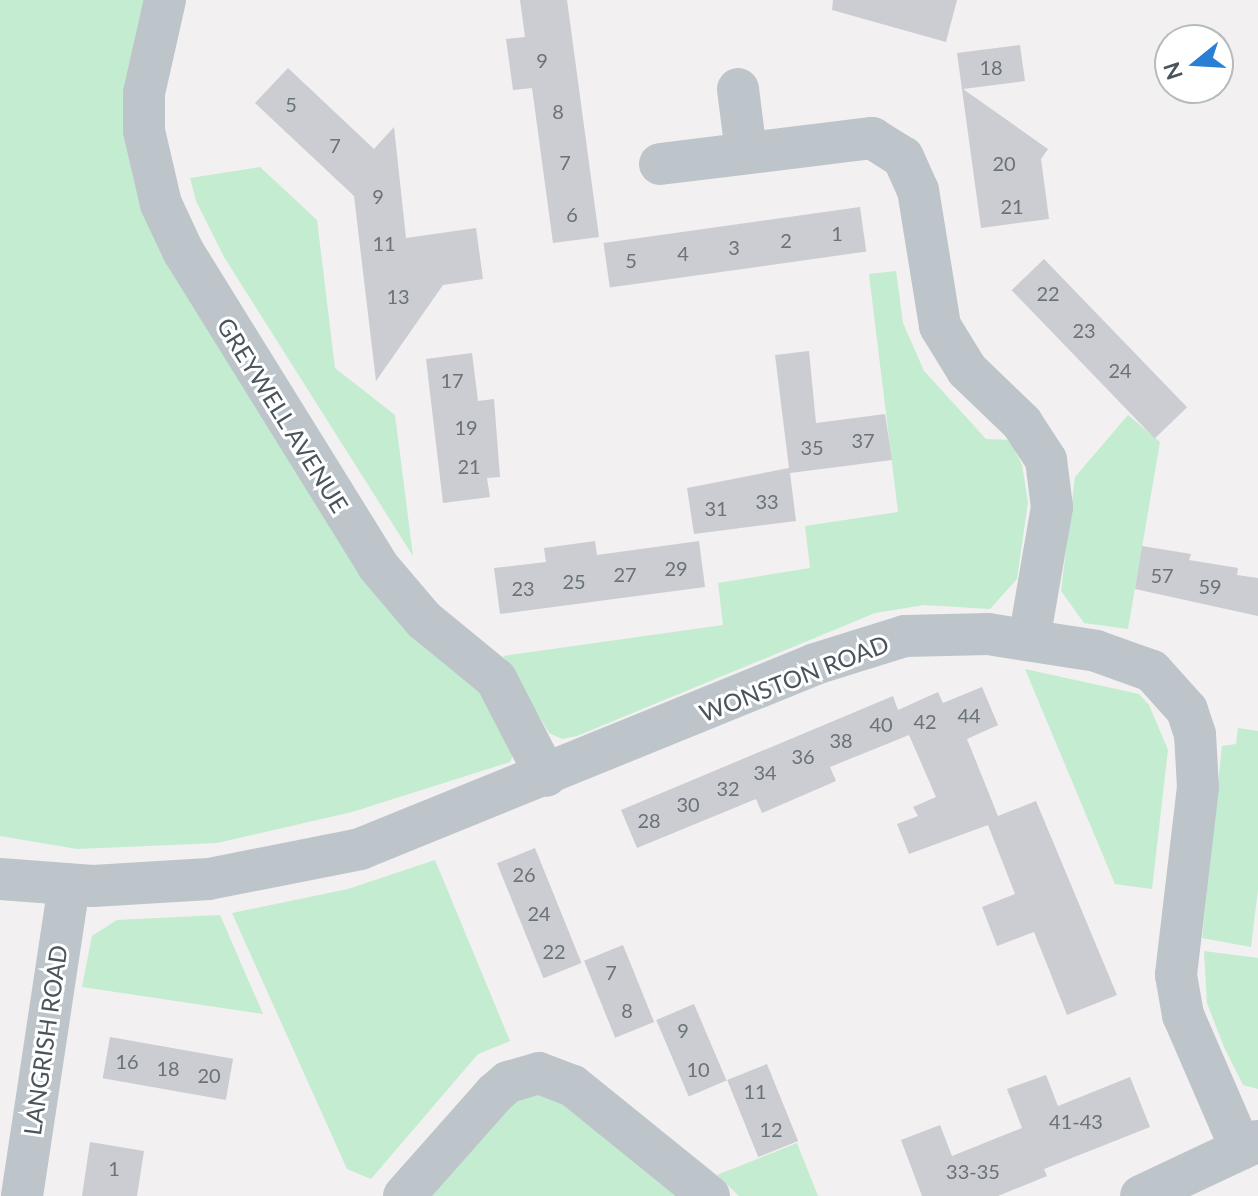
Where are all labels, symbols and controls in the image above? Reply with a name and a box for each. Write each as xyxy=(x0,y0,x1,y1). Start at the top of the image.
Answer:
north arrow xyxy=(1154,24,1234,104)
house number: 9 xyxy=(536,48,548,72)
house number: 18 xyxy=(979,55,1003,79)
text: N xyxy=(1157,59,1188,83)
house number: 5 xyxy=(285,92,297,116)
house number: 8 xyxy=(552,99,564,123)
house number: 7 xyxy=(329,133,341,157)
house number: 7 xyxy=(559,150,571,174)
house number: 20 xyxy=(992,151,1016,175)
house number: 9 xyxy=(372,184,384,208)
house number: 21 xyxy=(1000,194,1024,218)
house number: 6 xyxy=(566,202,578,226)
house number: 1 xyxy=(831,221,843,245)
house number: 2 xyxy=(780,228,792,252)
house number: 11 xyxy=(372,231,396,255)
house number: 3 xyxy=(728,235,740,259)
house number: 4 xyxy=(677,241,689,265)
house number: 5 xyxy=(625,248,637,272)
house number: 22 xyxy=(1036,281,1060,305)
house number: 13 xyxy=(386,284,410,308)
street label: GREYWELL AVENUE xyxy=(211,312,355,518)
house number: 23 xyxy=(1072,318,1096,342)
house number: 24 xyxy=(1108,358,1132,382)
house number: 17 xyxy=(440,368,464,392)
house number: 19 xyxy=(454,415,478,439)
house number: 37 xyxy=(851,428,875,452)
house number: 35 xyxy=(800,435,824,459)
house number: 21 xyxy=(457,454,481,478)
house number: 33 xyxy=(755,489,779,513)
house number: 31 xyxy=(704,496,728,520)
house number: 29 xyxy=(664,556,688,580)
house number: 27 xyxy=(613,562,637,586)
house number: 57 xyxy=(1150,563,1174,587)
house number: 25 xyxy=(562,569,586,593)
house number: 59 xyxy=(1198,574,1222,598)
house number: 23 xyxy=(511,576,535,600)
street label: WONSTON ROAD xyxy=(695,629,893,727)
house number: 44 xyxy=(957,703,981,727)
house number: 42 xyxy=(913,709,937,733)
house number: 40 xyxy=(869,712,893,736)
house number: 38 xyxy=(829,728,853,752)
house number: 36 xyxy=(791,744,815,768)
house number: 34 xyxy=(753,760,777,784)
house number: 32 xyxy=(716,776,740,800)
house number: 30 xyxy=(676,792,700,816)
house number: 28 xyxy=(637,808,661,832)
house number: 26 xyxy=(512,862,536,886)
house number: 24 xyxy=(527,901,551,925)
house number: 22 xyxy=(542,939,566,963)
street label: LANGRISH ROAD xyxy=(17,943,73,1137)
house number: 7 xyxy=(605,960,617,984)
house number: 8 xyxy=(621,998,633,1022)
house number: 9 xyxy=(677,1018,689,1042)
house number: 16 xyxy=(115,1049,139,1073)
house number: 18 xyxy=(156,1056,180,1080)
house number: 10 xyxy=(686,1057,710,1081)
house number: 20 xyxy=(197,1063,221,1087)
house number: 11 xyxy=(743,1079,767,1103)
house number: 41-43 xyxy=(1049,1109,1103,1133)
house number: 12 xyxy=(759,1117,783,1141)
house number: 1 xyxy=(108,1156,120,1180)
house number: 33-35 xyxy=(946,1159,1000,1183)

